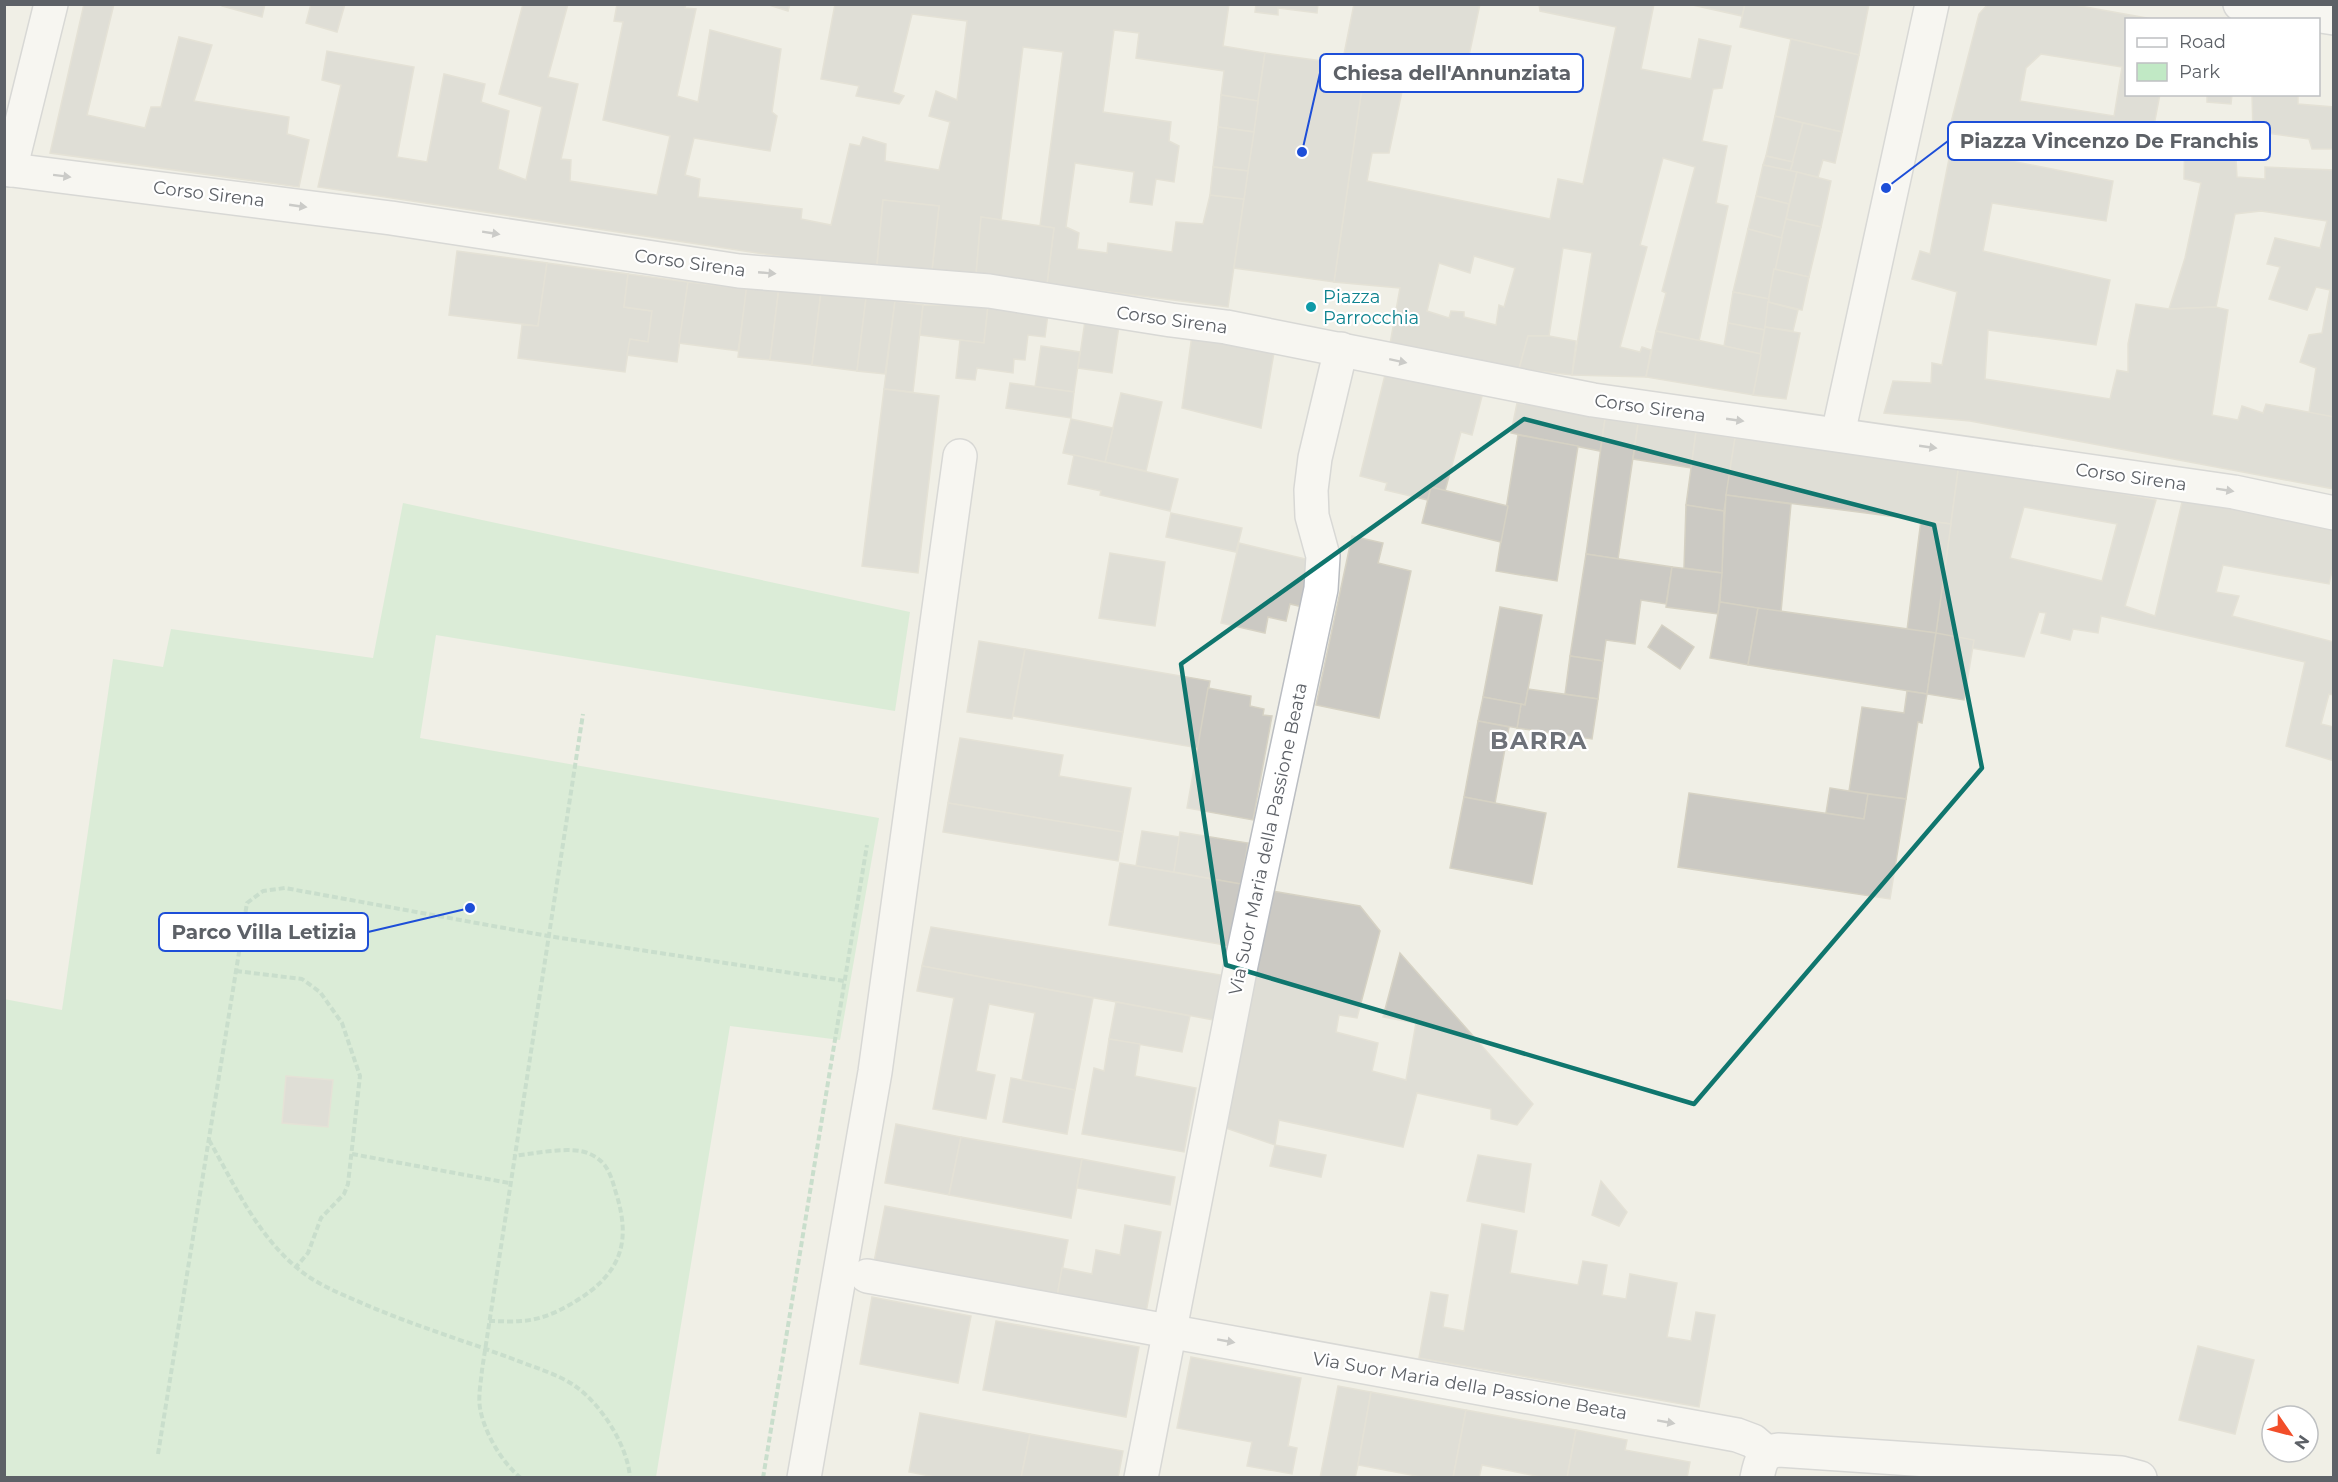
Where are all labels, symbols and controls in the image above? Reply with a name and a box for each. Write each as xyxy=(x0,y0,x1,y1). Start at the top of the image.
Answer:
legend xyxy=(2125,18,2320,96)
text: Road xyxy=(2179,31,2226,53)
callout: Chiesa dell'Annunziata xyxy=(1320,54,1583,92)
text: Chiesa dell'Annunziata xyxy=(1333,61,1571,85)
text: Park xyxy=(2179,61,2220,83)
callout: Piazza Vincenzo De Franchis xyxy=(1948,122,2270,160)
text: Piazza Vincenzo De Franchis xyxy=(1960,129,2259,153)
one-way arrow xyxy=(53,171,72,181)
street label: Corso Sirena xyxy=(152,176,266,212)
one-way arrow xyxy=(288,201,307,210)
one-way arrow xyxy=(481,229,500,238)
street label: Corso Sirena xyxy=(633,244,747,282)
one-way arrow xyxy=(757,269,776,278)
place label: Piazza Parrocchia xyxy=(1323,286,1419,329)
marker: Piazza Parrocchia xyxy=(1304,300,1318,314)
street label: Corso Sirena xyxy=(1115,301,1229,339)
one-way arrow xyxy=(1389,357,1408,366)
street label: Corso Sirena xyxy=(1593,389,1707,427)
one-way arrow xyxy=(1725,415,1744,424)
one-way arrow xyxy=(1919,443,1938,452)
street label: Corso Sirena xyxy=(2074,458,2188,496)
one-way arrow xyxy=(2215,486,2234,495)
street label: Via Suor Maria della Passione Beata xyxy=(1224,681,1312,997)
district label: BARRA xyxy=(1490,726,1588,755)
callout: Parco Villa Letizia xyxy=(159,913,368,951)
text: Parco Villa Letizia xyxy=(171,920,357,944)
one-way arrow xyxy=(1217,1337,1236,1346)
street label: Via Suor Maria della Passione Beata xyxy=(1311,1347,1629,1425)
north arrow xyxy=(2260,1404,2320,1464)
one-way arrow xyxy=(1656,1418,1675,1427)
text: N xyxy=(2290,1432,2313,1453)

